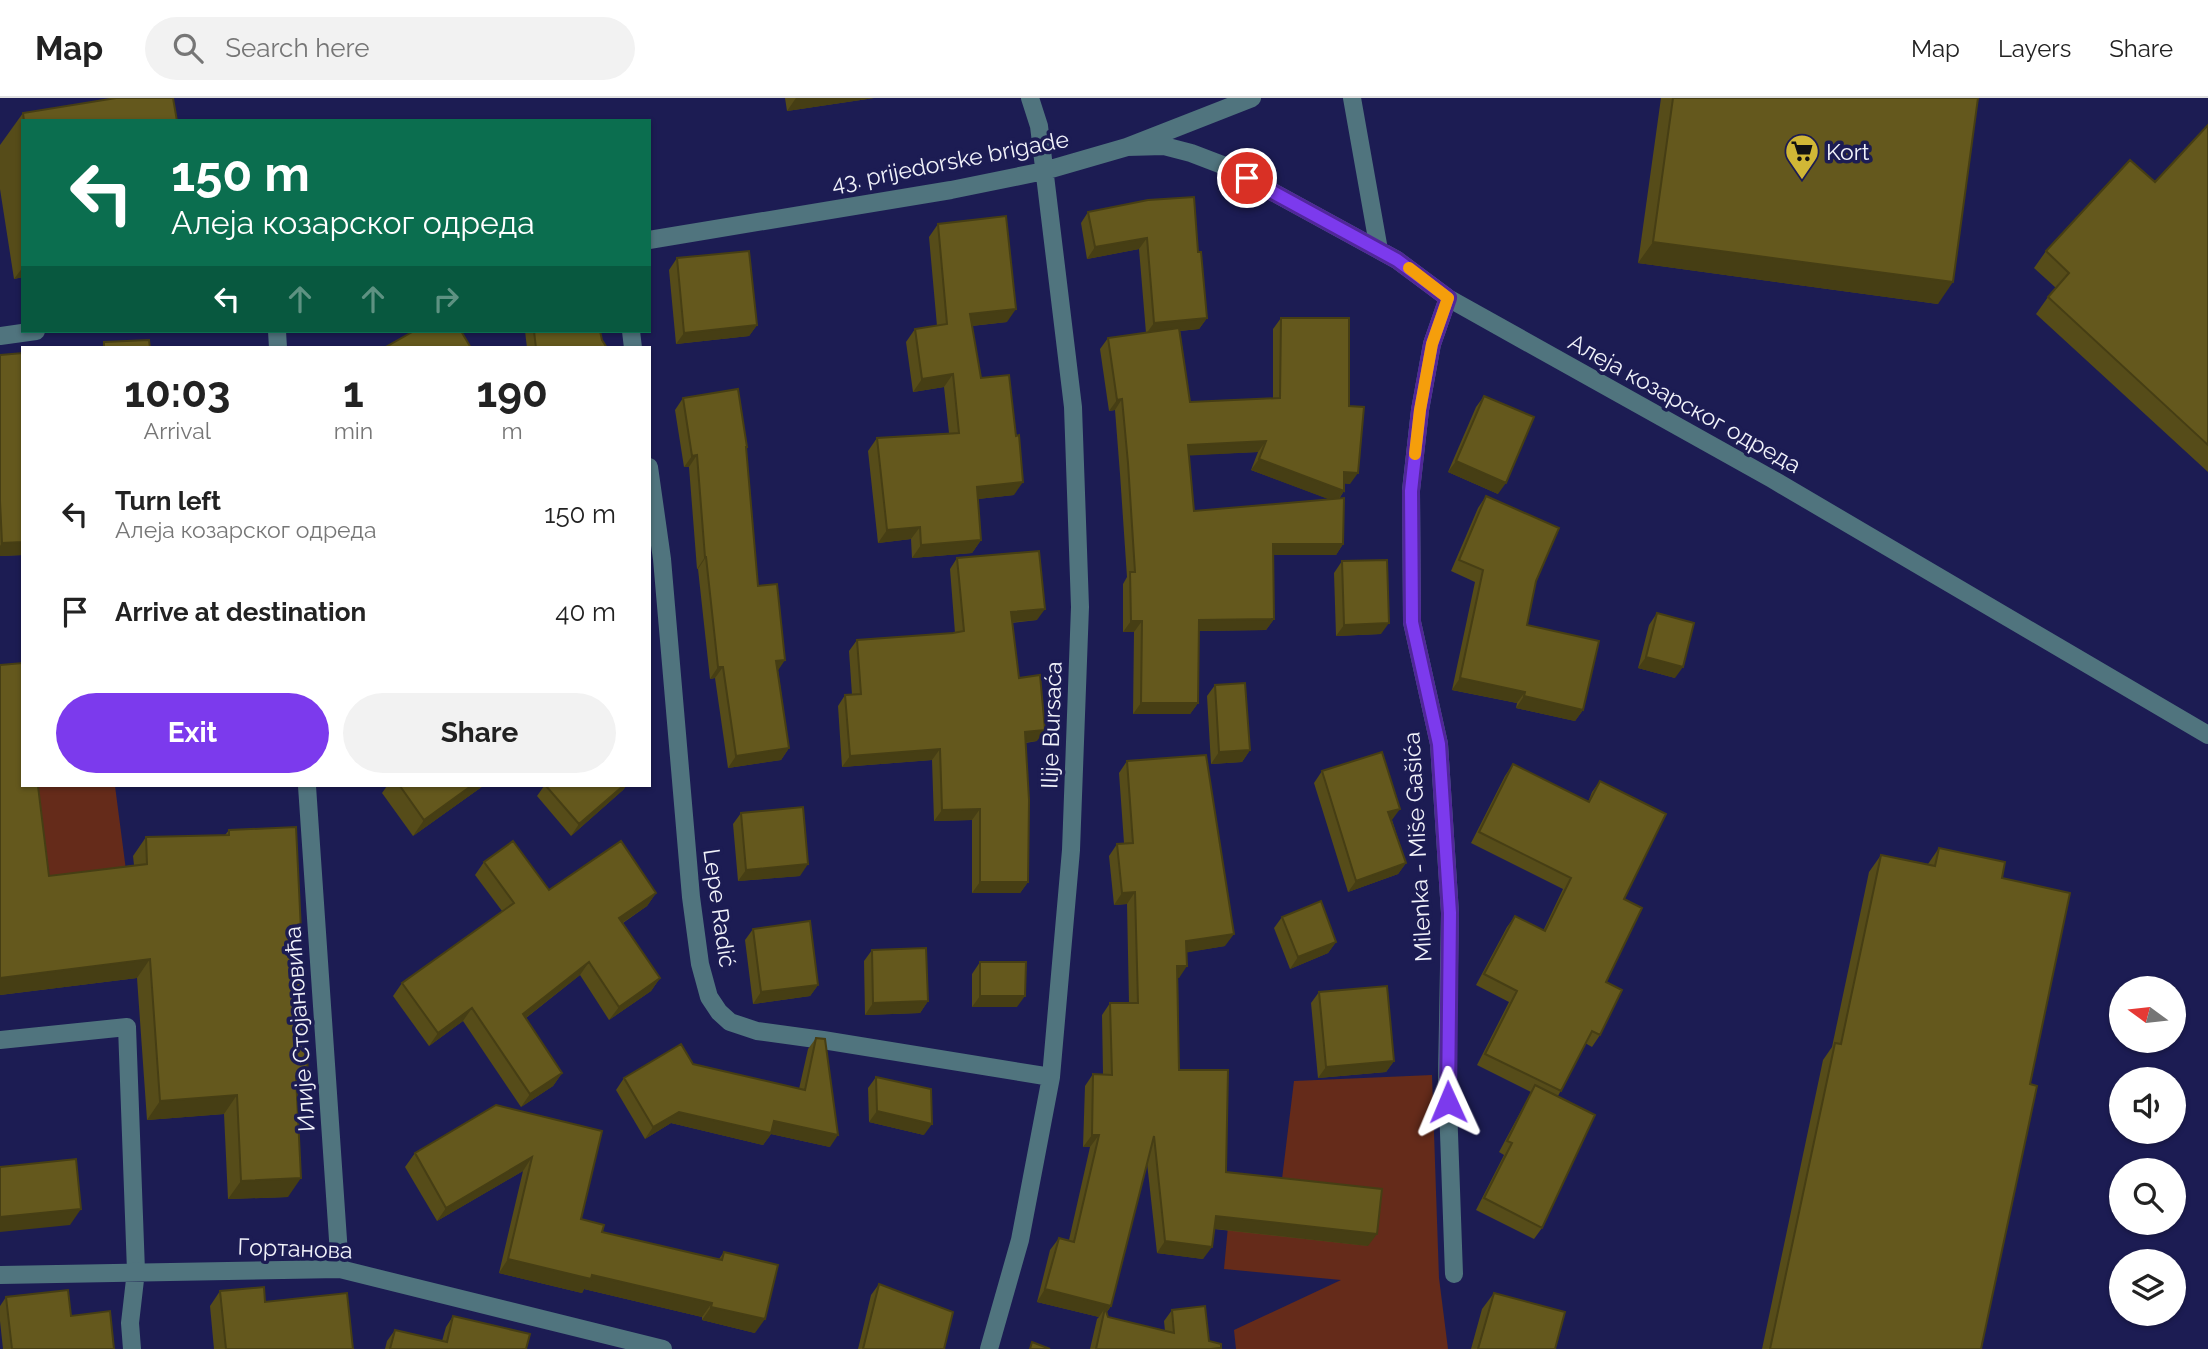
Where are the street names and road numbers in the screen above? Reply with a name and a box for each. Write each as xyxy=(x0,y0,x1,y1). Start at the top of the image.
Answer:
street label: 43. prijedorske brigade xyxy=(829,125,1071,197)
street label: Алеја козарског одреда xyxy=(1564,328,1806,478)
street label: Ilije Bursaća xyxy=(1035,661,1067,789)
street label: Milenka - Miše Gašića xyxy=(1397,731,1437,963)
street label: Lepe Radić xyxy=(698,847,742,969)
street label: Илије Стојановића xyxy=(278,925,320,1133)
street label: Гортанова xyxy=(237,1232,353,1264)

